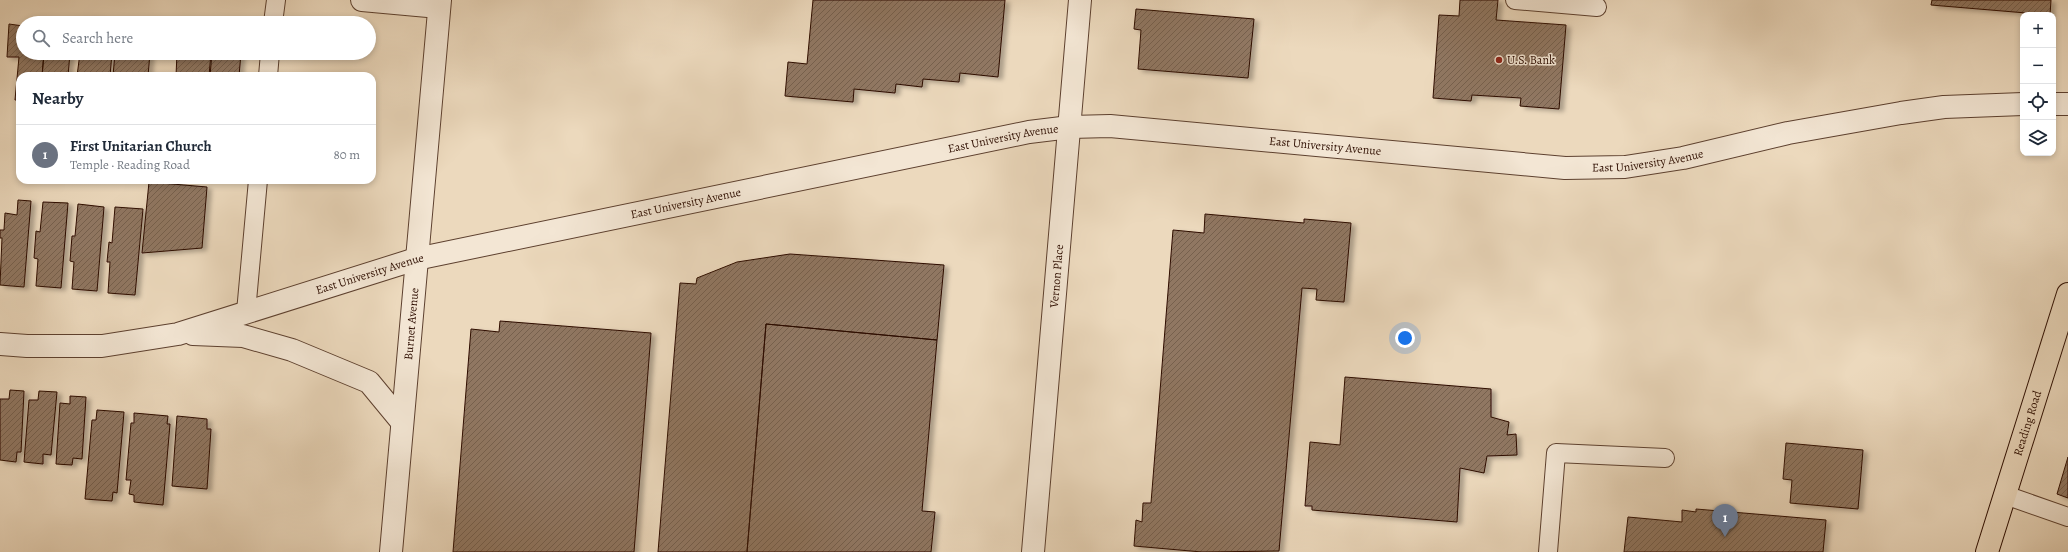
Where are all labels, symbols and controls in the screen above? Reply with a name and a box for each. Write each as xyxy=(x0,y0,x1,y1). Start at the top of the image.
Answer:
map controls xyxy=(2020,12,2056,156)
button: + xyxy=(2020,12,2056,48)
search box xyxy=(16,16,376,60)
icon: search xyxy=(30,27,52,49)
text: Search here xyxy=(62,28,133,48)
button: − xyxy=(2020,48,2056,84)
place label: U.S. Bank xyxy=(1507,52,1555,68)
marker: U.S. Bank xyxy=(1494,55,1504,65)
button: locate xyxy=(2020,84,2056,120)
text: Nearby xyxy=(32,87,83,110)
street label: East University Avenue xyxy=(946,120,1059,157)
button: layers xyxy=(2020,120,2056,156)
street label: East University Avenue xyxy=(1268,133,1382,159)
text: First Unitarian Church xyxy=(70,136,212,156)
street label: East University Avenue xyxy=(1592,145,1705,176)
text: 1 xyxy=(43,146,47,163)
text: 80 m xyxy=(333,146,360,163)
text: Temple · Reading Road xyxy=(70,156,190,173)
street label: East University Avenue xyxy=(629,184,742,222)
street label: Vernon Place xyxy=(1046,244,1067,309)
street label: East University Avenue xyxy=(314,250,425,298)
street label: Burnet Avenue xyxy=(400,287,422,361)
your location xyxy=(1395,328,1415,348)
street label: Reading Road xyxy=(2010,388,2045,458)
pin: 1 xyxy=(1712,504,1738,537)

